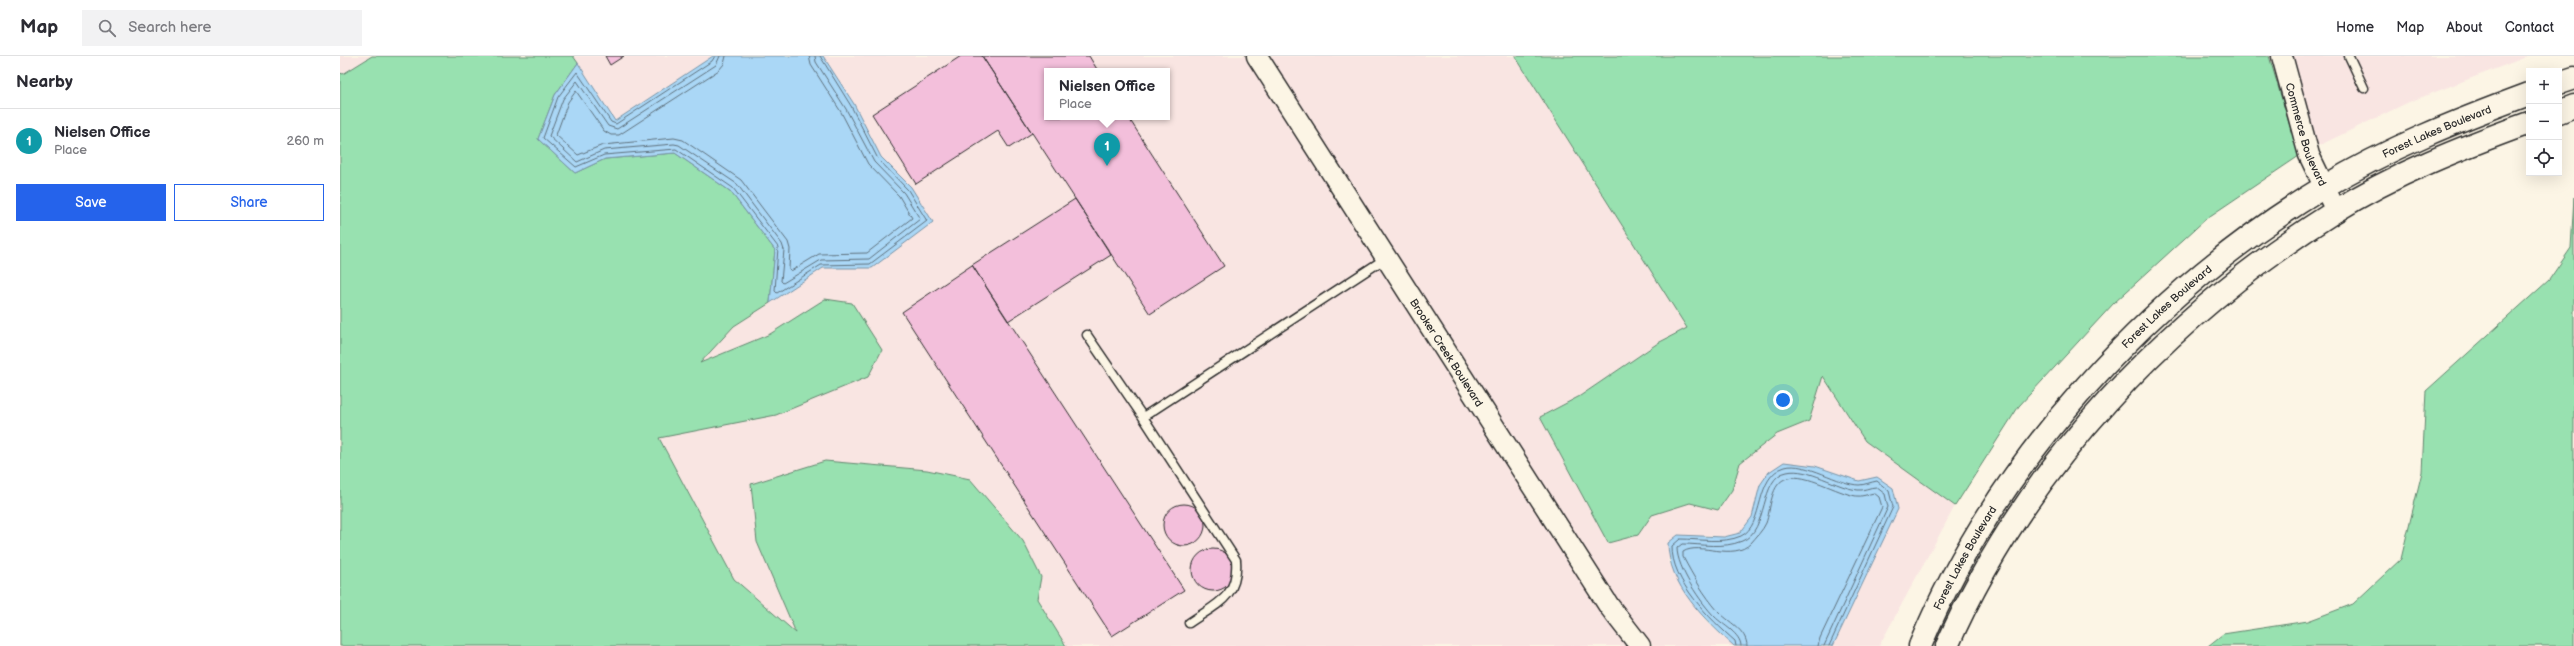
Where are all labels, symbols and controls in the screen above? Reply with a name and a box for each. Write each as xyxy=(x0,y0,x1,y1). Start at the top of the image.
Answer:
search box xyxy=(82,10,362,46)
text: Map xyxy=(20,16,58,39)
icon: search xyxy=(96,17,118,39)
text: Search here xyxy=(128,18,211,37)
text: Home xyxy=(2336,19,2374,36)
text: Map xyxy=(2396,19,2424,36)
text: About xyxy=(2446,19,2483,36)
text: Contact xyxy=(2505,19,2554,36)
popup xyxy=(1044,68,1170,120)
map controls xyxy=(2526,68,2562,176)
button: + xyxy=(2526,68,2562,104)
text: Nearby xyxy=(16,72,73,92)
text: Nielsen Office xyxy=(1059,77,1155,96)
street label: Commerce Boulevard xyxy=(2283,81,2329,188)
text: Place xyxy=(1059,96,1092,112)
street label: Forest Lakes Boulevard xyxy=(2380,103,2493,161)
button: − xyxy=(2526,104,2562,140)
text: Nielsen Office xyxy=(54,123,150,142)
text: 1 xyxy=(26,133,32,149)
text: 260 m xyxy=(286,133,324,149)
pin: 1 xyxy=(1094,133,1120,166)
button: locate xyxy=(2526,140,2562,176)
text: Place xyxy=(54,142,87,158)
button: Save xyxy=(16,184,166,221)
button: Share xyxy=(174,184,324,221)
street label: Forest Lakes Boulevard xyxy=(2119,263,2214,351)
street label: Brooker Creek Boulevard xyxy=(1407,296,1486,409)
your location xyxy=(1773,390,1793,410)
street label: Forest Lakes Boulevard xyxy=(1931,504,2000,612)

